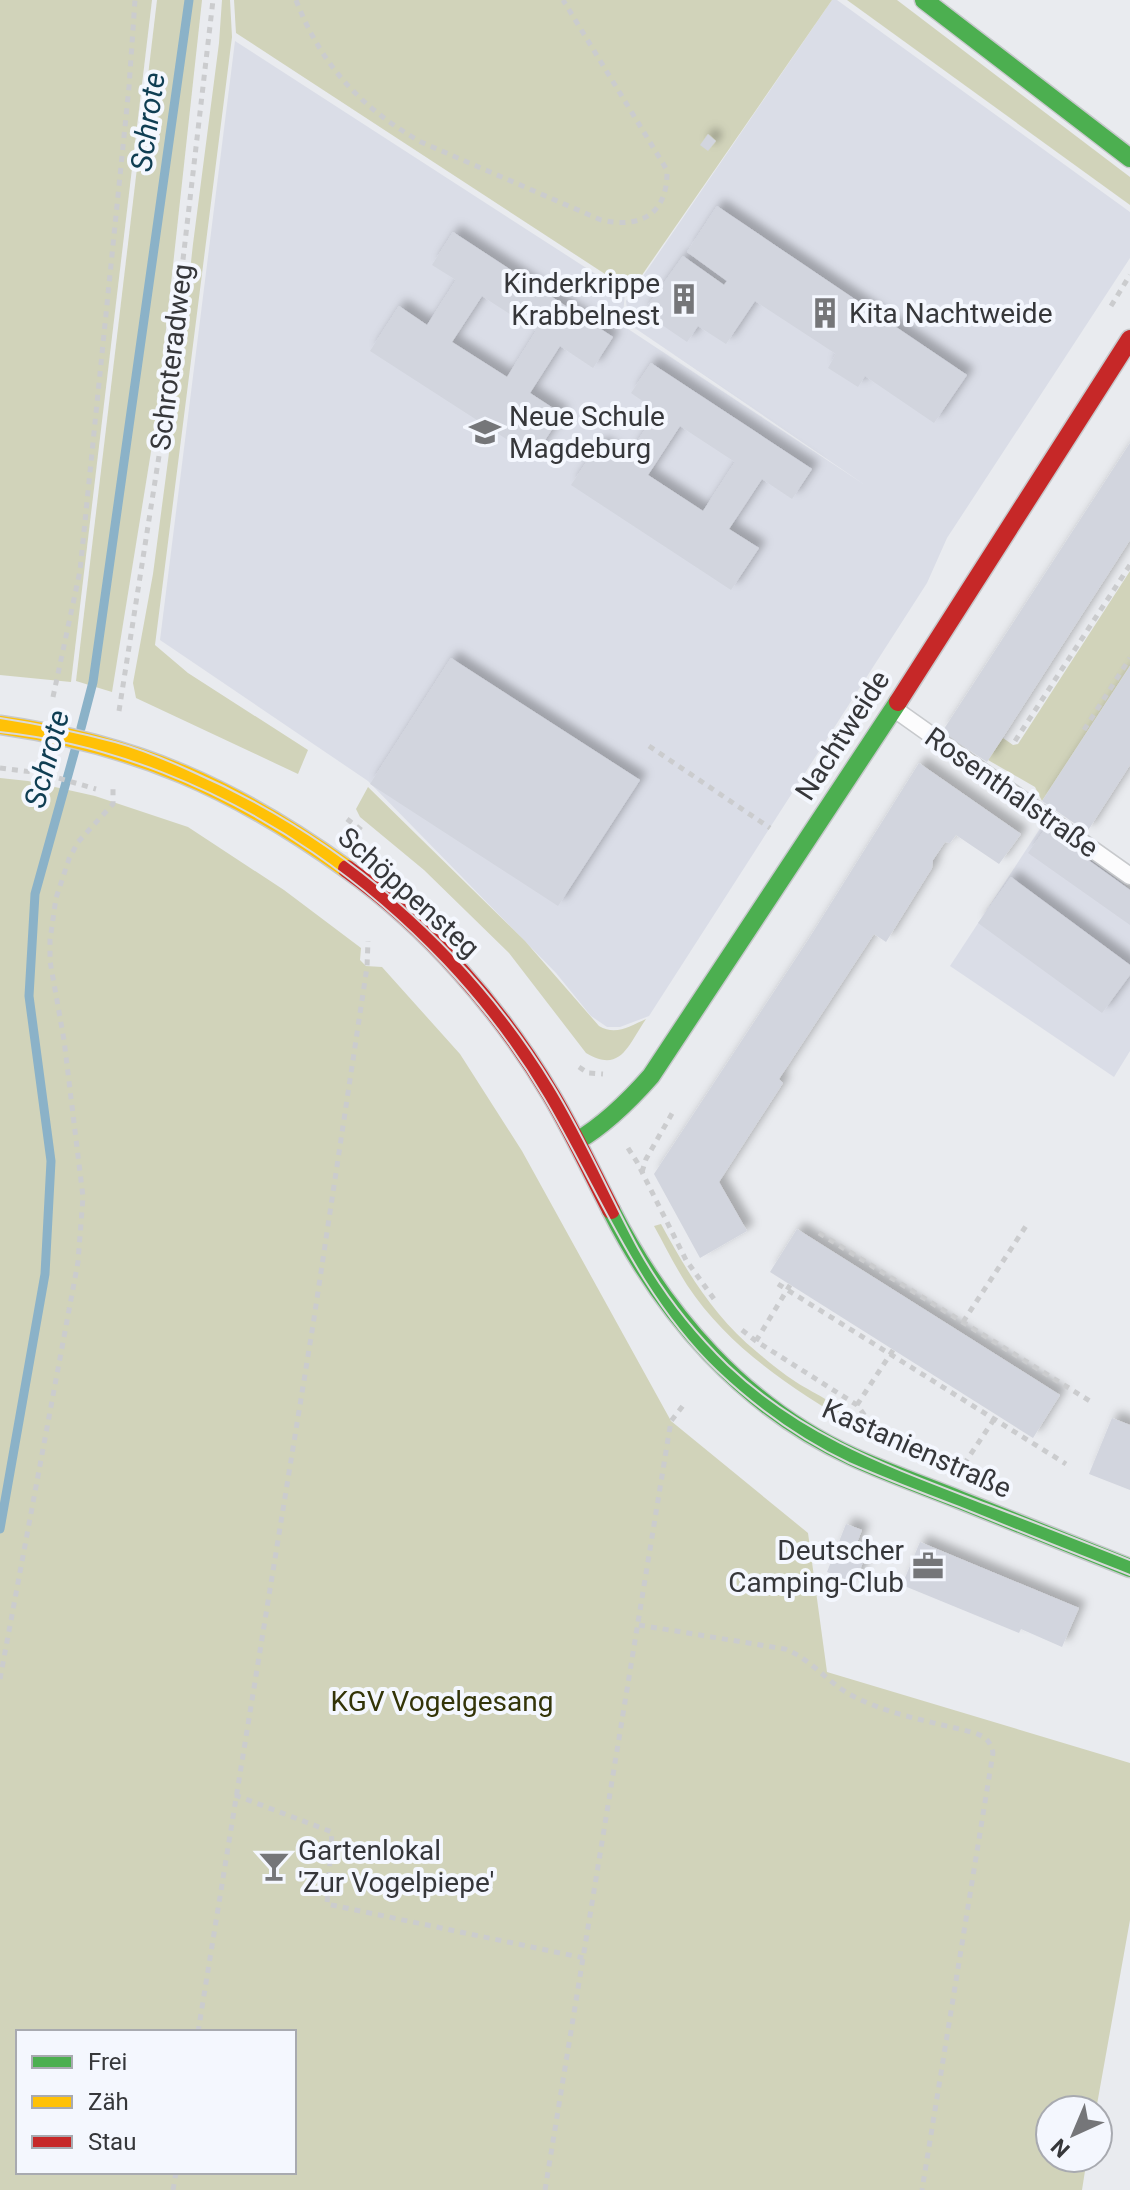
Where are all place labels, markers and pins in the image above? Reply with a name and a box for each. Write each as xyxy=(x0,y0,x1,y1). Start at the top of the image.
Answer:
place label: Kinderkrippe Krabbelnest xyxy=(503,267,660,332)
building icon: Kinderkrippe Krabbelnest xyxy=(667,282,701,316)
building icon: Kita Nachtweide xyxy=(808,296,842,330)
place label: Kita Nachtweide xyxy=(849,297,1053,330)
place label: Neue Schule Magdeburg xyxy=(509,400,665,465)
school or university icon: Neue Schule Magdeburg xyxy=(468,415,502,449)
place label: Deutscher Camping-Club xyxy=(728,1534,905,1599)
office icon: Deutscher Camping-Club xyxy=(911,1549,945,1583)
place label: Gartenlokal 'Zur Vogelpiepe' xyxy=(298,1834,494,1899)
bar icon: Gartenlokal 'Zur Vogelpiepe' xyxy=(257,1849,291,1883)

